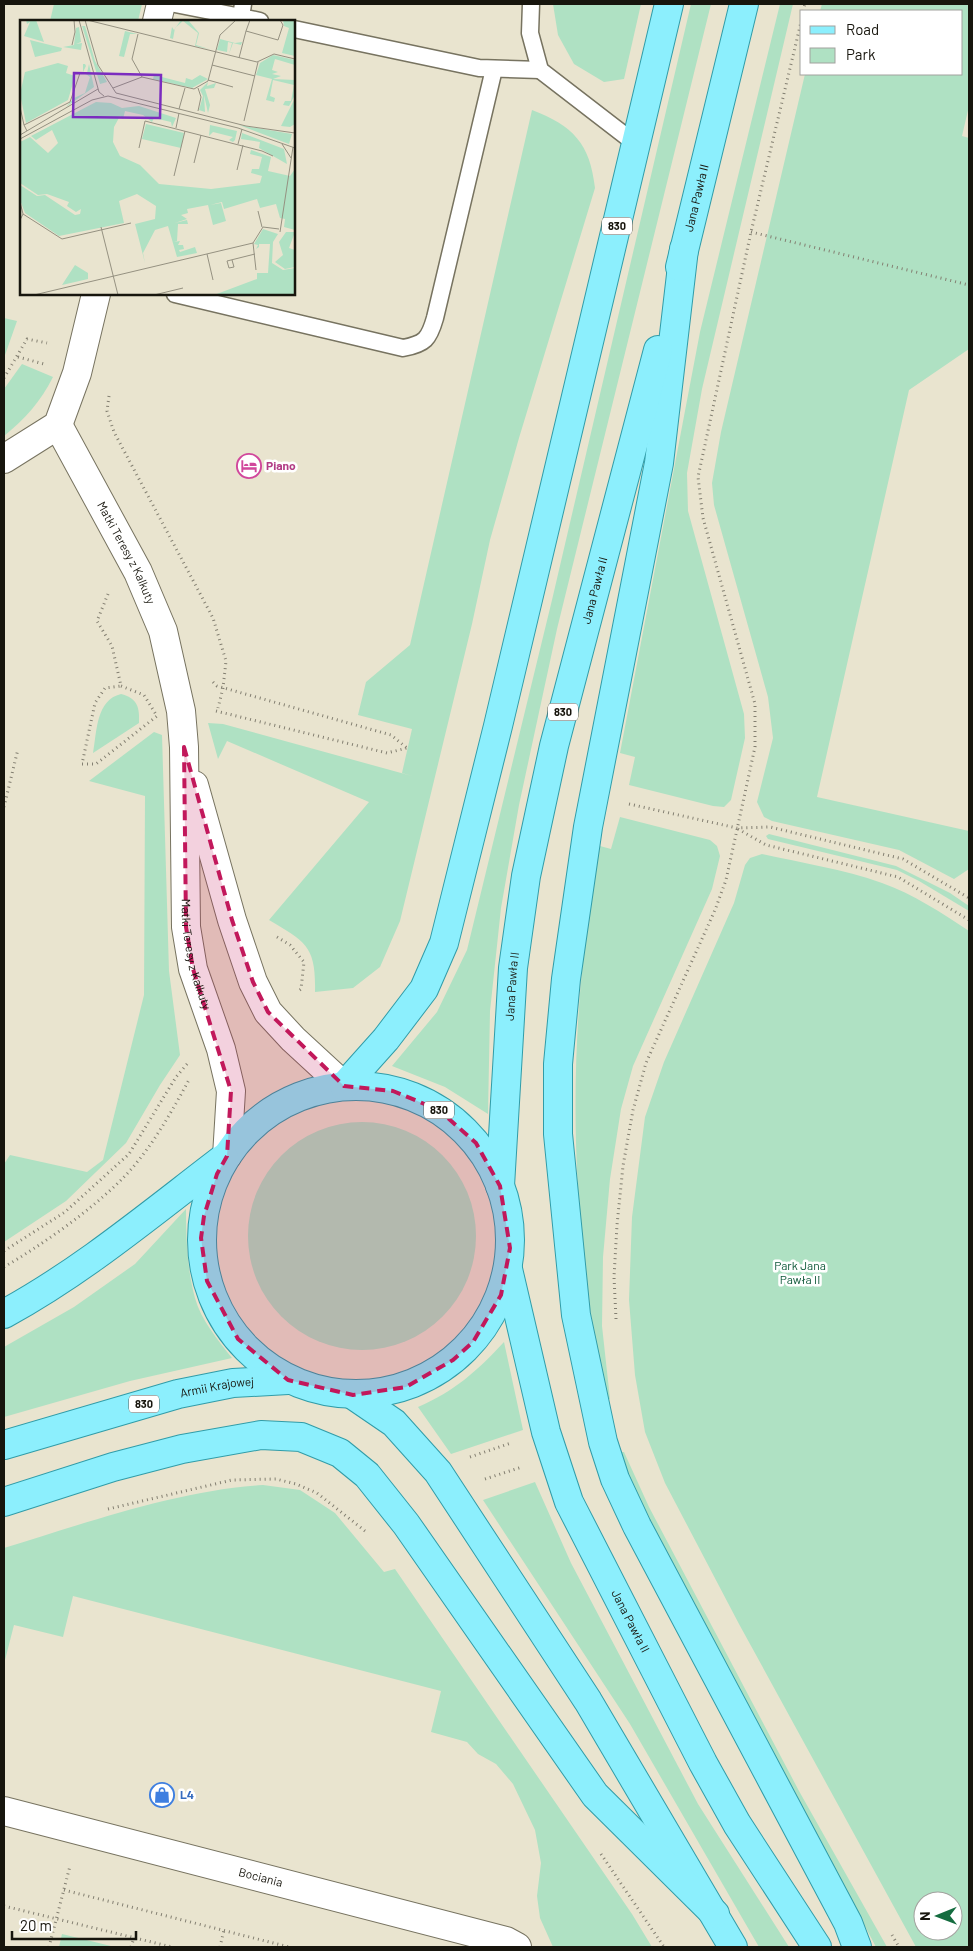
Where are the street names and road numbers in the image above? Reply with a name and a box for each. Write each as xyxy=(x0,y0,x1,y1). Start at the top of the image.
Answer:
street label: Jana Pawła II xyxy=(681,163,711,233)
road number: 830 xyxy=(602,218,632,235)
street label: Matki Teresy z Kalkuty xyxy=(95,499,159,606)
street label: Jana Pawła II xyxy=(578,555,609,625)
road number: 830 xyxy=(548,704,578,720)
street label: Matki Teresy z Kalkuty xyxy=(180,899,215,1012)
street label: Jana Pawła II xyxy=(502,951,521,1021)
road number: 830 xyxy=(424,1102,454,1118)
street label: Armii Krajowej xyxy=(179,1374,254,1399)
road number: 830 xyxy=(129,1396,159,1412)
street label: Jana Pawła II xyxy=(609,1587,653,1654)
street label: Bociania xyxy=(237,1864,284,1889)

